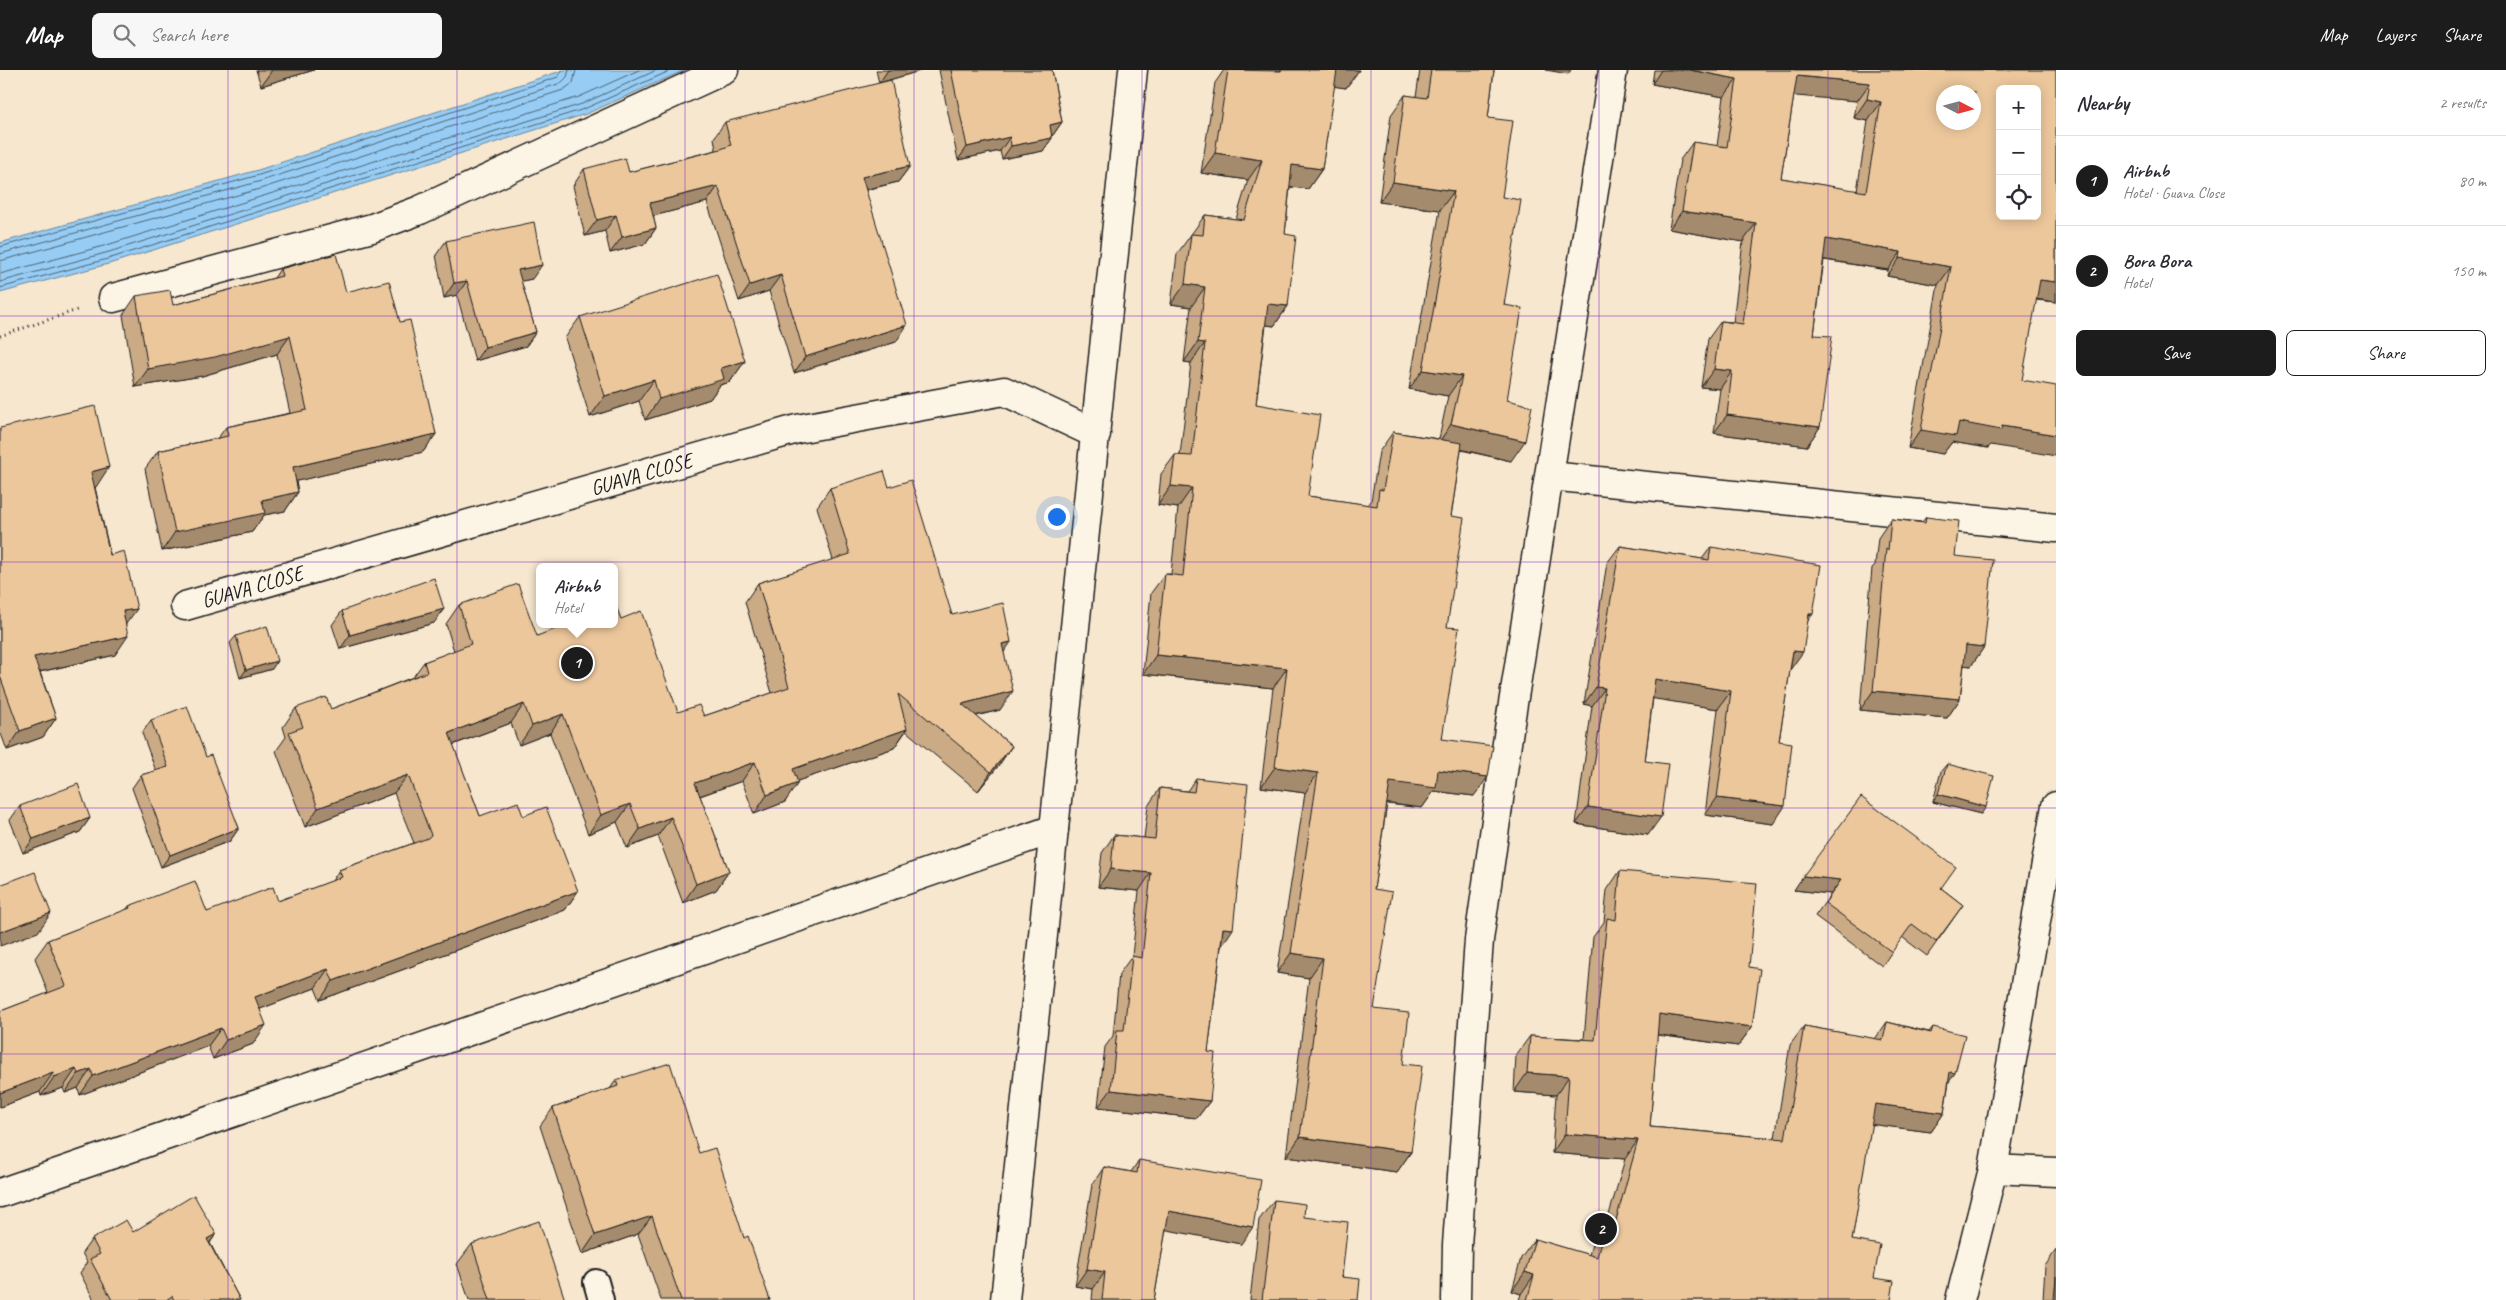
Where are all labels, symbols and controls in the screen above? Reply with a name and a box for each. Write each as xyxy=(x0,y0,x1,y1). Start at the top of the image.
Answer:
search box xyxy=(92,13,442,58)
text: Map xyxy=(25,20,62,50)
icon: search xyxy=(110,21,138,49)
text: Search here xyxy=(150,23,228,47)
text: Map xyxy=(2320,24,2348,46)
text: Layers xyxy=(2376,24,2415,46)
text: Share xyxy=(2443,24,2481,46)
north arrow xyxy=(1936,85,1981,130)
map controls xyxy=(1996,85,2041,220)
button: + xyxy=(1996,85,2041,130)
text: Nearby xyxy=(2076,90,2129,116)
text: 2 results xyxy=(2439,93,2486,113)
button: − xyxy=(1996,130,2041,175)
text: Airbnb xyxy=(2123,159,2169,183)
text: 1 xyxy=(2088,171,2096,191)
text: 80 m xyxy=(2459,171,2486,191)
button: locate xyxy=(1996,175,2041,220)
text: Hotel · Guava Close xyxy=(2123,183,2224,203)
text: Bora Bora xyxy=(2123,249,2191,273)
text: 2 xyxy=(2088,261,2096,281)
text: 150 m xyxy=(2452,261,2486,281)
text: Hotel xyxy=(2123,273,2151,293)
button: Save xyxy=(2076,330,2276,376)
button: Share xyxy=(2286,330,2486,376)
street label: GUAVA CLOSE xyxy=(587,446,698,501)
your location xyxy=(1044,504,1070,530)
street label: GUAVA CLOSE xyxy=(198,559,308,614)
popup xyxy=(536,563,618,628)
text: Airbnb xyxy=(554,574,600,598)
text: Hotel xyxy=(554,598,582,618)
pin: 1 xyxy=(561,644,593,682)
pin: 2 xyxy=(1585,1210,1617,1248)

